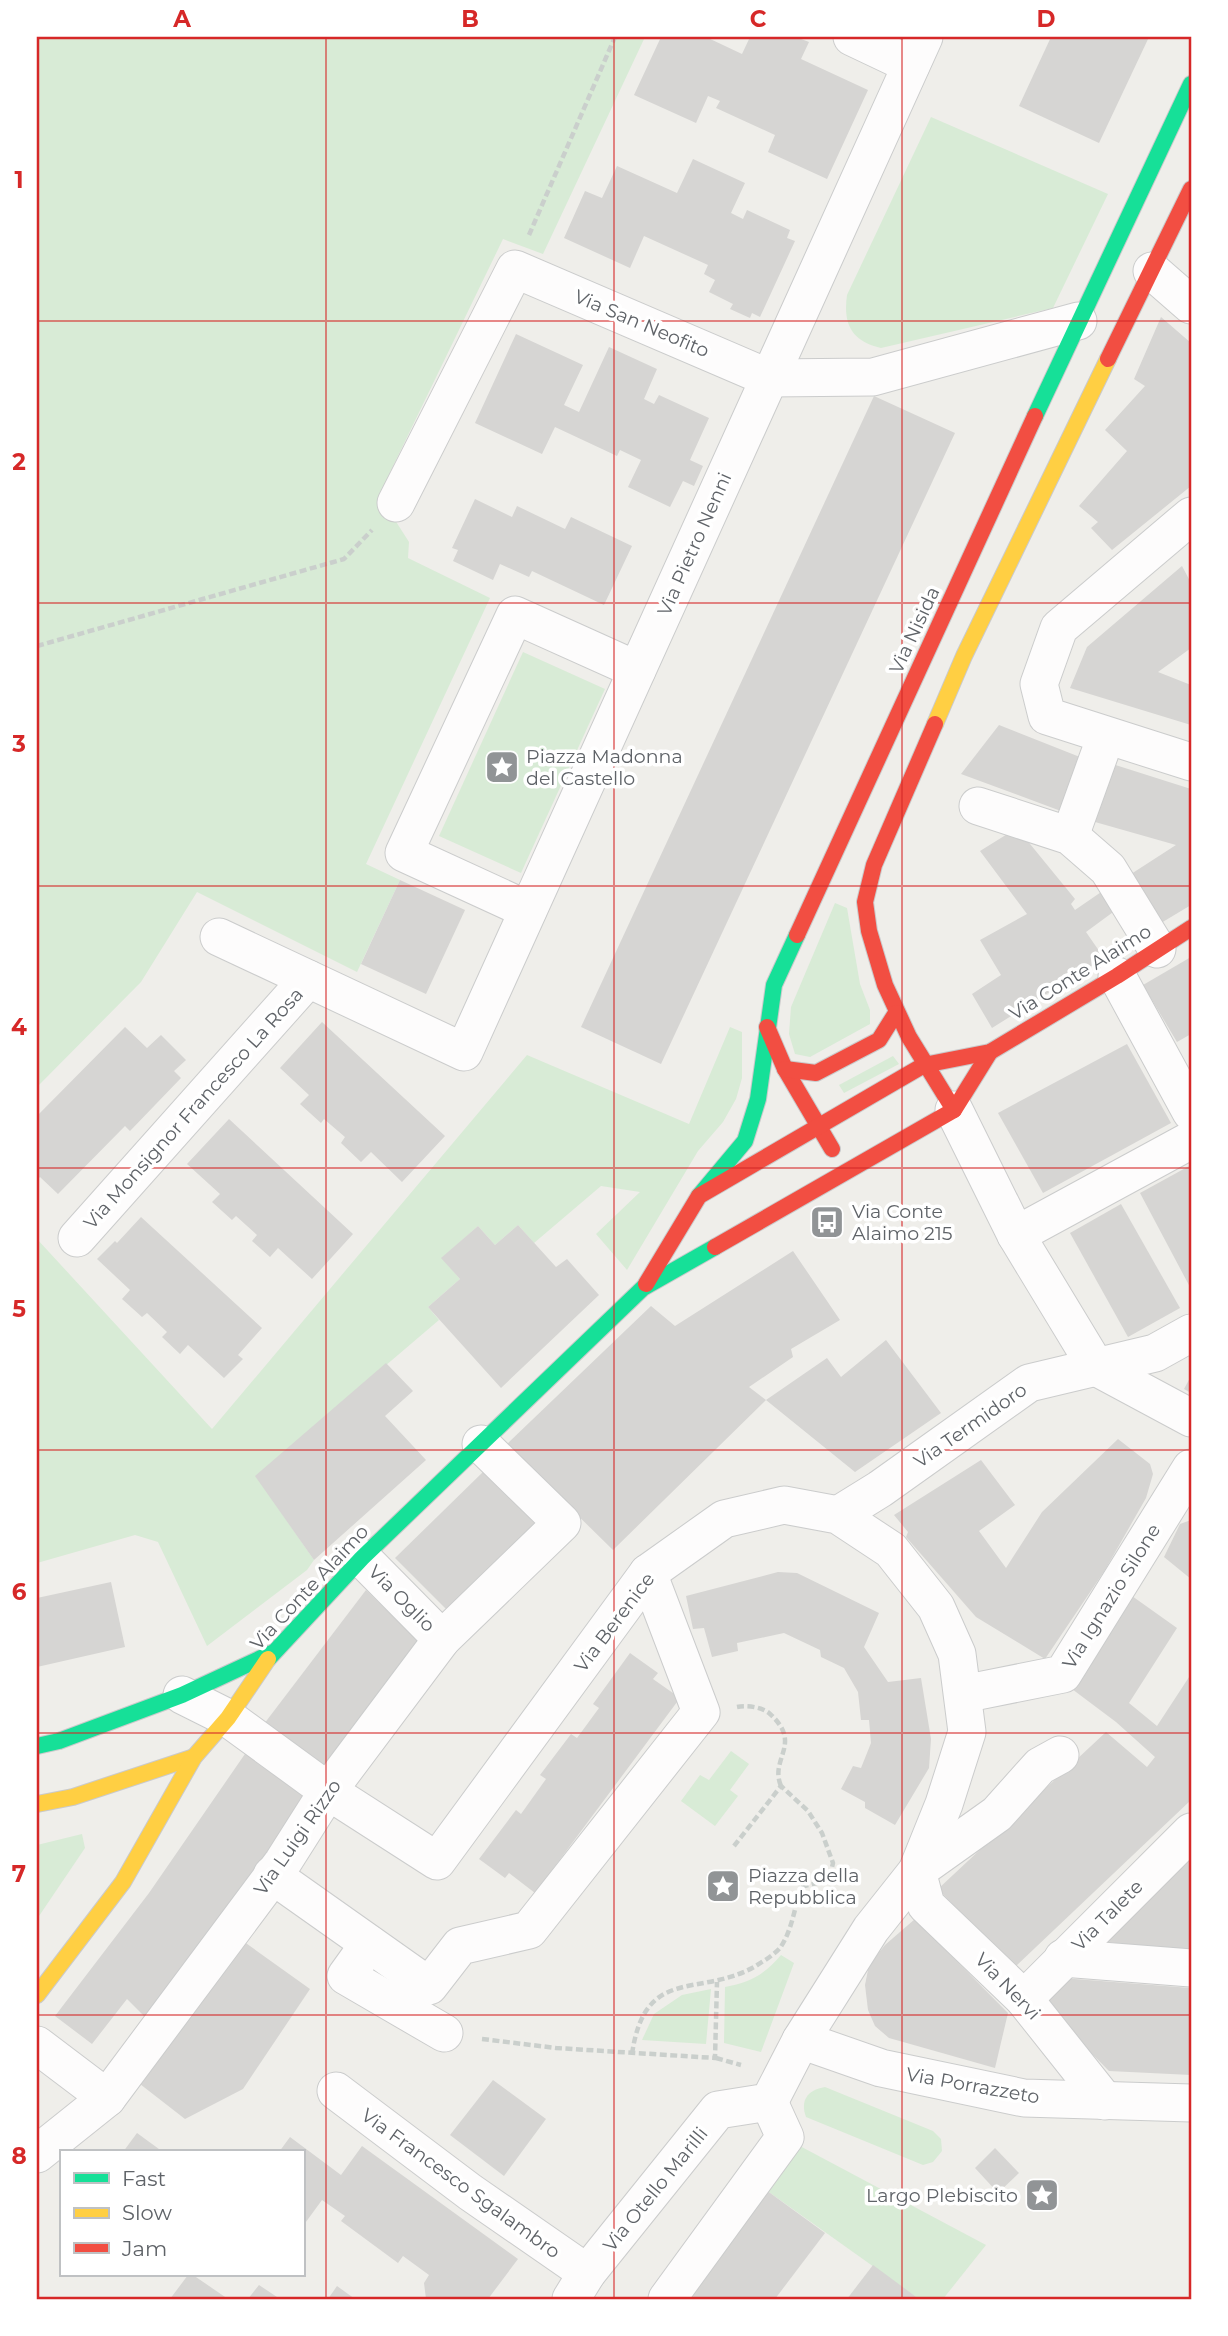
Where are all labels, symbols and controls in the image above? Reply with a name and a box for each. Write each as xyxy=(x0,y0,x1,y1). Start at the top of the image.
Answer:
text: A xyxy=(172,5,191,33)
text: B xyxy=(461,5,479,33)
text: C xyxy=(750,5,767,33)
text: D xyxy=(1037,5,1056,33)
text: 1 xyxy=(14,166,24,194)
street label: Via San Neofito xyxy=(571,285,713,362)
text: 2 xyxy=(12,448,26,476)
street label: Via Pietro Nenni xyxy=(653,469,736,619)
street label: Via Nisida xyxy=(884,583,945,677)
text: 3 xyxy=(11,730,26,758)
place label: Piazza Madonna del Castello xyxy=(526,745,683,790)
place icon: Piazza Madonna del Castello xyxy=(483,748,521,786)
street label: Via Conte Alaimo xyxy=(1005,919,1156,1025)
street label: Via Monsignor Francesco La Rosa xyxy=(79,983,308,1234)
text: 4 xyxy=(11,1013,27,1041)
place label: Via Conte Alaimo 215 xyxy=(852,1200,953,1245)
bus stop icon: Via Conte Alaimo 215 xyxy=(808,1203,846,1241)
text: 5 xyxy=(12,1295,26,1323)
street label: Via Termidoro xyxy=(909,1378,1031,1473)
street label: Via Ignazio Silone xyxy=(1057,1519,1165,1673)
street label: Via Conte Alaimo xyxy=(245,1520,373,1655)
street label: Via Oglio xyxy=(363,1560,440,1637)
street label: Via Berenice xyxy=(569,1568,659,1677)
text: 6 xyxy=(12,1578,27,1606)
street label: Via Luigi Rizzo xyxy=(249,1775,346,1900)
text: 7 xyxy=(12,1860,26,1888)
place label: Piazza della Repubblica xyxy=(748,1864,859,1909)
place icon: Piazza della Repubblica xyxy=(704,1867,742,1905)
street label: Via Talete xyxy=(1067,1875,1148,1956)
street label: Via Nervi xyxy=(970,1948,1045,2025)
street label: Via Porrazzeto xyxy=(904,2062,1041,2109)
street label: Via Francesco Sgalambro xyxy=(357,2103,565,2263)
street label: Via Otello Marilli xyxy=(598,2122,713,2256)
text: 8 xyxy=(11,2142,27,2170)
legend xyxy=(60,2150,304,2276)
text: Fast xyxy=(122,2166,166,2191)
place icon: Largo Plebiscito xyxy=(1023,2176,1061,2214)
place label: Largo Plebiscito xyxy=(866,2184,1018,2207)
text: Slow xyxy=(122,2200,172,2225)
text: Jam xyxy=(121,2236,167,2261)

